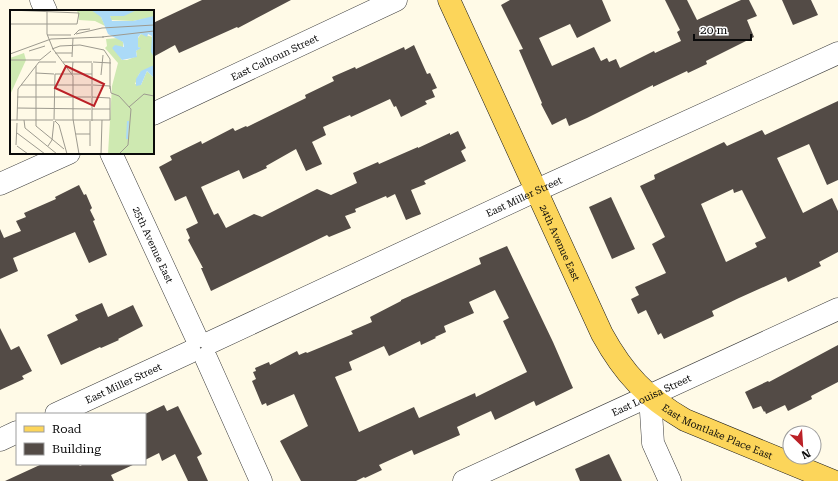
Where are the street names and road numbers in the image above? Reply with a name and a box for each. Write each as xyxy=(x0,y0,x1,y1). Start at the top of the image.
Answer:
street label: East Calhoun Street xyxy=(229,32,320,82)
street label: East Miller Street xyxy=(484,174,564,219)
street label: 24th Avenue East xyxy=(538,203,583,283)
street label: 25th Avenue East xyxy=(131,205,176,285)
street label: East Miller Street xyxy=(83,360,163,405)
street label: East Louisa Street xyxy=(610,372,693,418)
street label: East Montlake Place East xyxy=(660,402,775,461)

